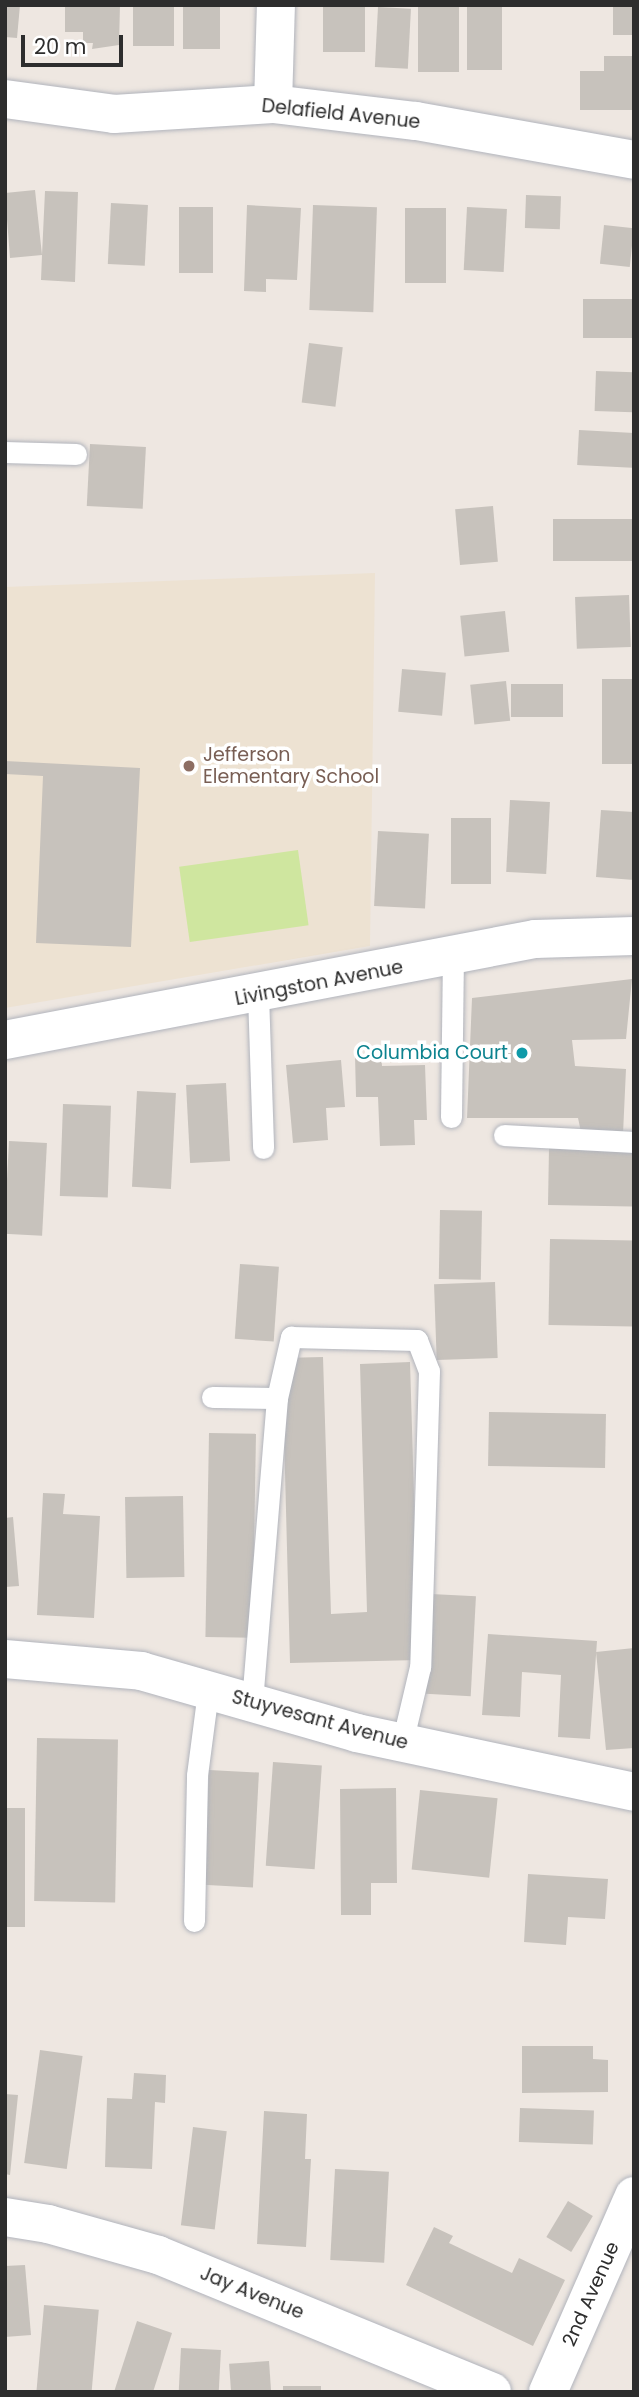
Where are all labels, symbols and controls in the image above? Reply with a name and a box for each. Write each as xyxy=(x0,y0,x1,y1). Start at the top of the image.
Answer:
scale bar xyxy=(24,21,126,65)
text: 20 m xyxy=(34,32,87,61)
street label: Delafield Avenue xyxy=(261,94,421,134)
place label: Jefferson Elementary School xyxy=(203,744,379,788)
marker: Jefferson Elementary School xyxy=(181,758,197,774)
street label: Livingston Avenue xyxy=(233,956,405,1010)
place label: Columbia Court xyxy=(356,1042,508,1064)
marker: Columbia Court xyxy=(514,1045,530,1061)
street label: Stuyvesant Avenue xyxy=(229,1685,411,1755)
street label: 2nd Avenue xyxy=(558,2238,624,2350)
street label: Jay Avenue xyxy=(197,2262,307,2324)

